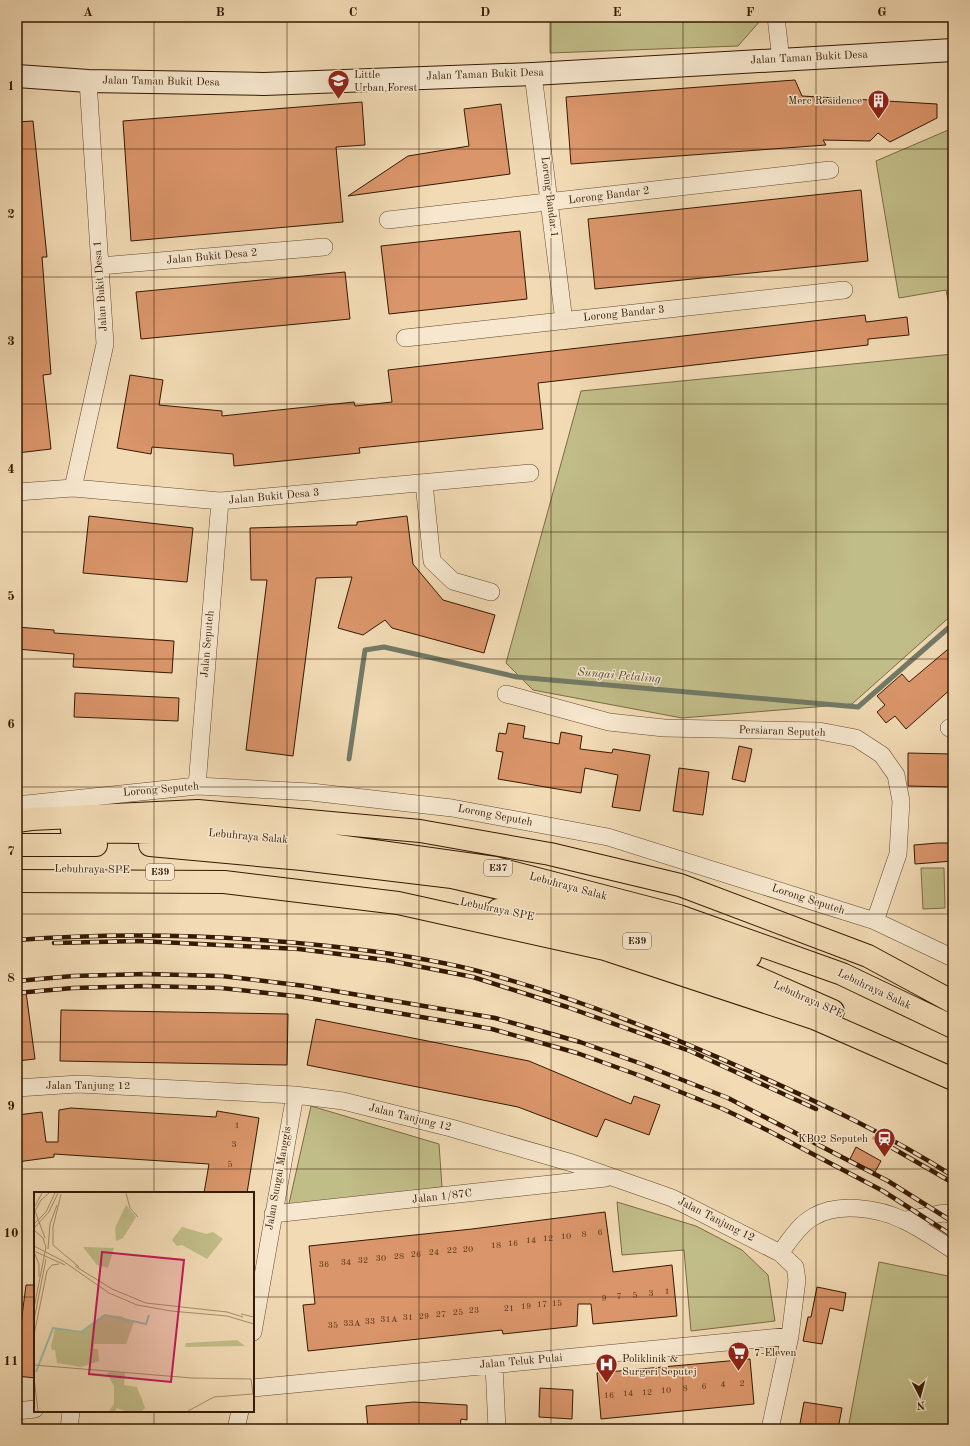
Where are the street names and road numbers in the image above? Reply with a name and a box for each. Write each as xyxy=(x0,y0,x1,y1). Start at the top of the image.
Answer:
street label: Jalan Taman Bukit Desa xyxy=(750,49,869,67)
street label: Jalan Taman Bukit Desa xyxy=(426,67,545,83)
street label: Jalan Taman Bukit Desa xyxy=(102,75,220,89)
street label: Lorong Bandar 1 xyxy=(539,156,559,238)
street label: Lorong Bandar 2 xyxy=(568,186,650,206)
street label: Jalan Bukit Desa 1 xyxy=(92,240,110,332)
street label: Jalan Bukit Desa 2 xyxy=(166,248,258,266)
street label: Lorong Bandar 3 xyxy=(583,304,665,324)
street label: Jalan Bukit Desa 3 xyxy=(228,488,320,506)
street label: Jalan Seputeh xyxy=(200,610,216,678)
street label: Persiaran Seputeh xyxy=(738,725,826,739)
street label: Lorong Seputeh xyxy=(123,781,199,799)
street label: Lorong Seputeh xyxy=(457,803,533,829)
street label: Lebuhraya Salak xyxy=(208,828,289,846)
road number: E37 xyxy=(484,860,512,876)
street label: Lebuhraya SPE xyxy=(54,864,130,876)
road number: E39 xyxy=(146,864,174,880)
street label: Lebuhraya Salak xyxy=(528,871,608,903)
street label: Lorong Seputeh xyxy=(770,883,846,917)
street label: Lebuhraya SPE xyxy=(459,897,535,923)
road number: E39 xyxy=(623,933,651,949)
street label: Lebuhraya Salak xyxy=(835,968,913,1012)
street label: Lebuhraya SPE xyxy=(771,980,845,1020)
street label: Jalan Tanjung 12 xyxy=(46,1081,130,1092)
street label: Jalan Tanjung 12 xyxy=(368,1102,452,1134)
street label: Jalan Sungai Manggis xyxy=(264,1125,294,1231)
street label: Jalan 1/87C xyxy=(411,1188,473,1206)
street label: Jalan Tanjung 12 xyxy=(676,1196,756,1244)
street label: Jalan Teluk Pulai xyxy=(479,1353,563,1371)

